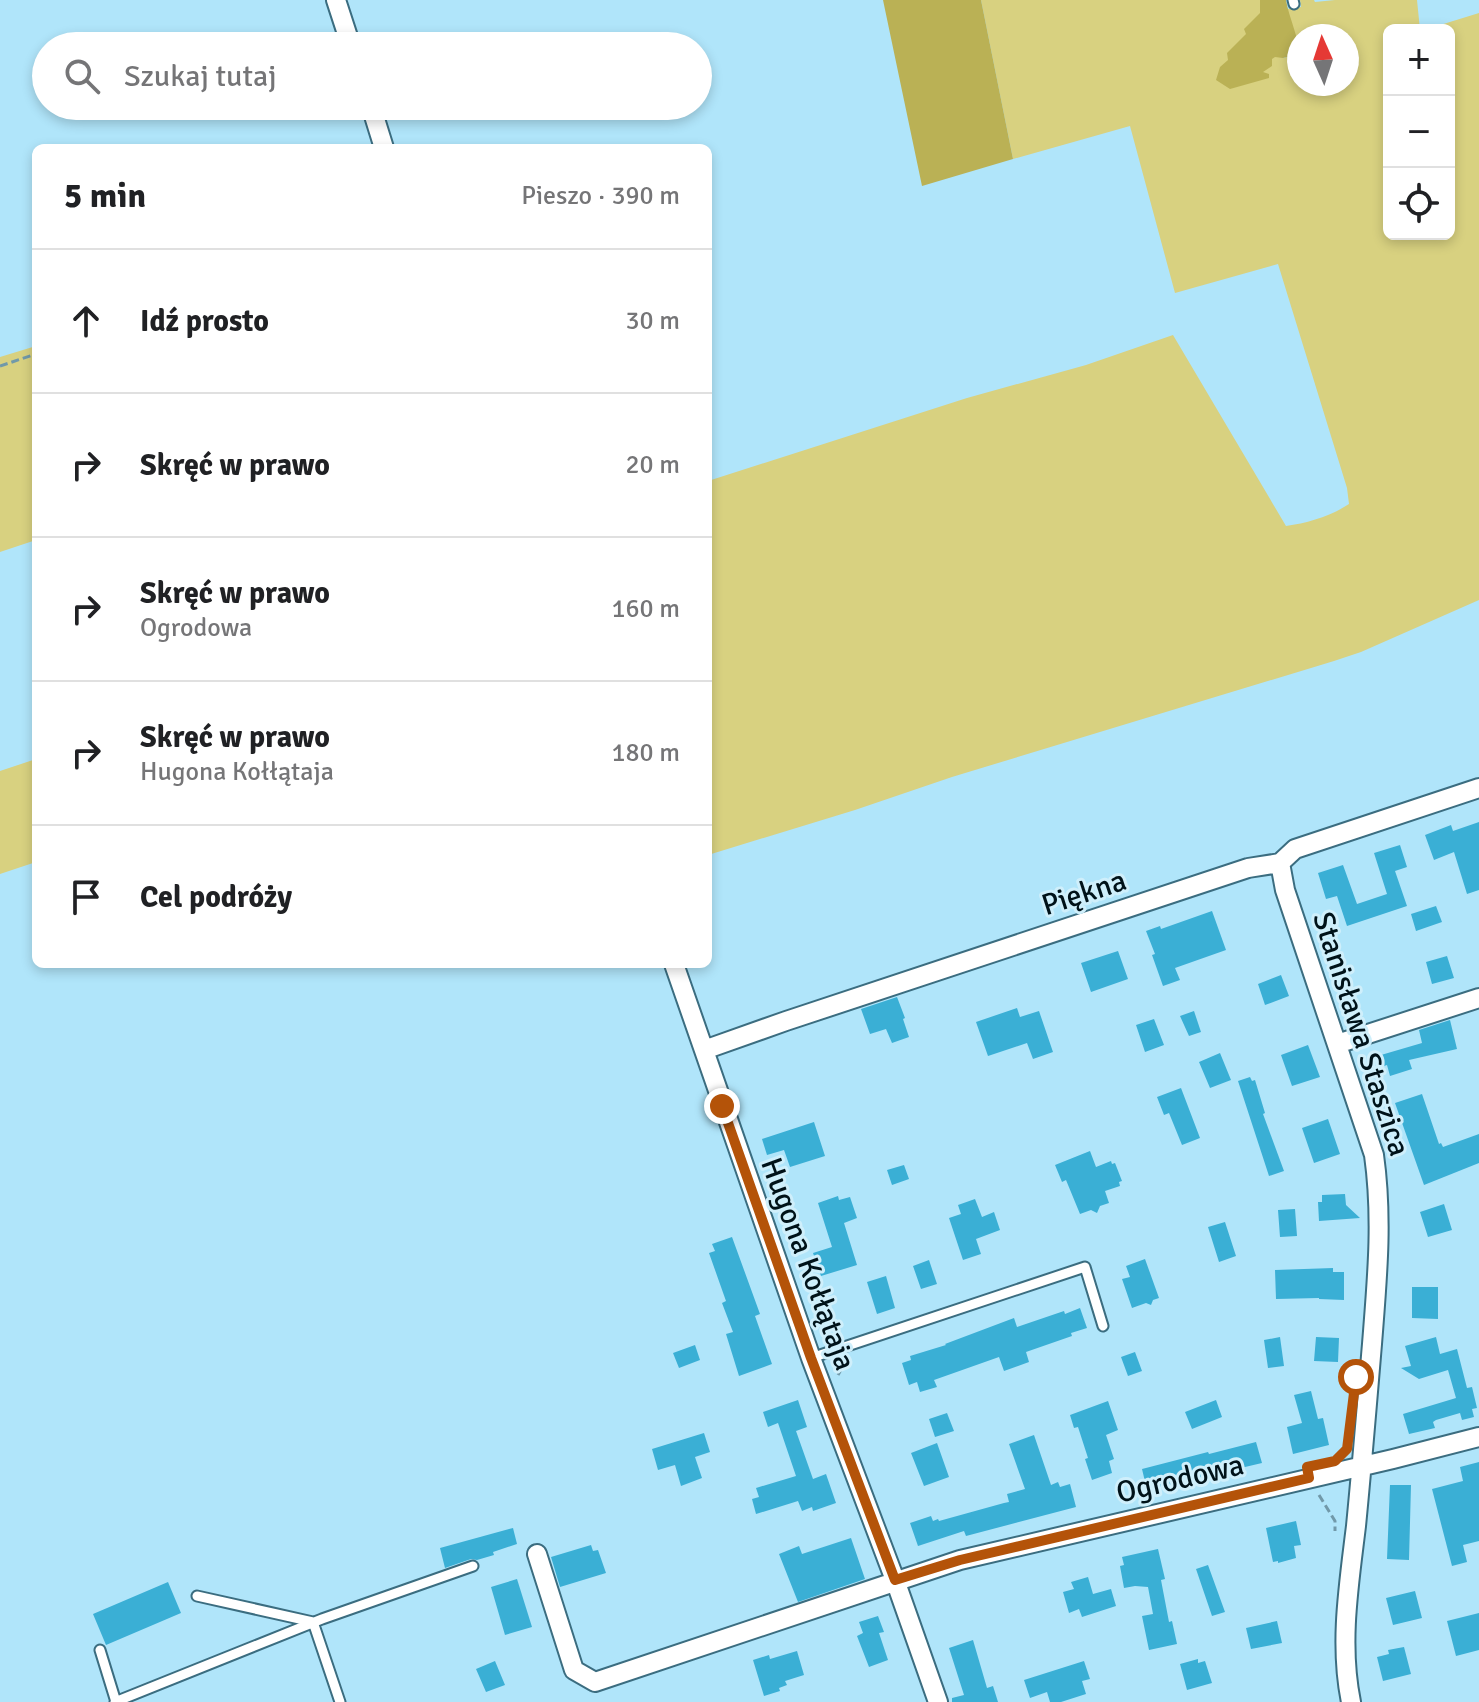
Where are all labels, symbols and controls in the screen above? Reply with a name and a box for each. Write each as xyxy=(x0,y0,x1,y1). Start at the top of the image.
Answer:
north arrow xyxy=(1287,24,1359,96)
map controls xyxy=(1383,24,1455,240)
button: + xyxy=(1383,24,1455,96)
search box xyxy=(32,32,712,120)
icon: search xyxy=(60,54,104,98)
text: Szukaj tutaj xyxy=(124,58,277,95)
button: − xyxy=(1383,96,1455,168)
button: locate xyxy=(1383,168,1455,240)
text: 5 min xyxy=(64,175,146,217)
text: Pieszo · 390 m xyxy=(521,180,680,212)
icon: ahead xyxy=(64,299,108,343)
text: Idź prosto xyxy=(140,303,269,340)
text: 30 m xyxy=(625,305,680,337)
icon: right xyxy=(64,443,108,487)
text: Skręć w prawo xyxy=(140,447,330,484)
text: 20 m xyxy=(625,449,680,481)
text: Skręć w prawo xyxy=(140,575,330,612)
icon: right xyxy=(64,587,108,631)
text: 160 m xyxy=(611,593,680,625)
text: Ogrodowa xyxy=(140,612,252,644)
text: Skręć w prawo xyxy=(140,719,330,756)
icon: right xyxy=(64,731,108,775)
text: 180 m xyxy=(611,737,680,769)
text: Hugona Kołłątaja xyxy=(140,756,334,788)
street label: Piękna xyxy=(1037,862,1131,924)
icon: arrive xyxy=(64,875,108,919)
text: Cel podróży xyxy=(140,879,292,916)
street label: Stanisława Staszica xyxy=(1304,907,1418,1161)
route end xyxy=(704,1088,740,1124)
street label: Hugona Kołłątaja xyxy=(752,1153,864,1375)
route start xyxy=(1338,1359,1374,1395)
street label: Ogrodowa xyxy=(1113,1446,1247,1512)

